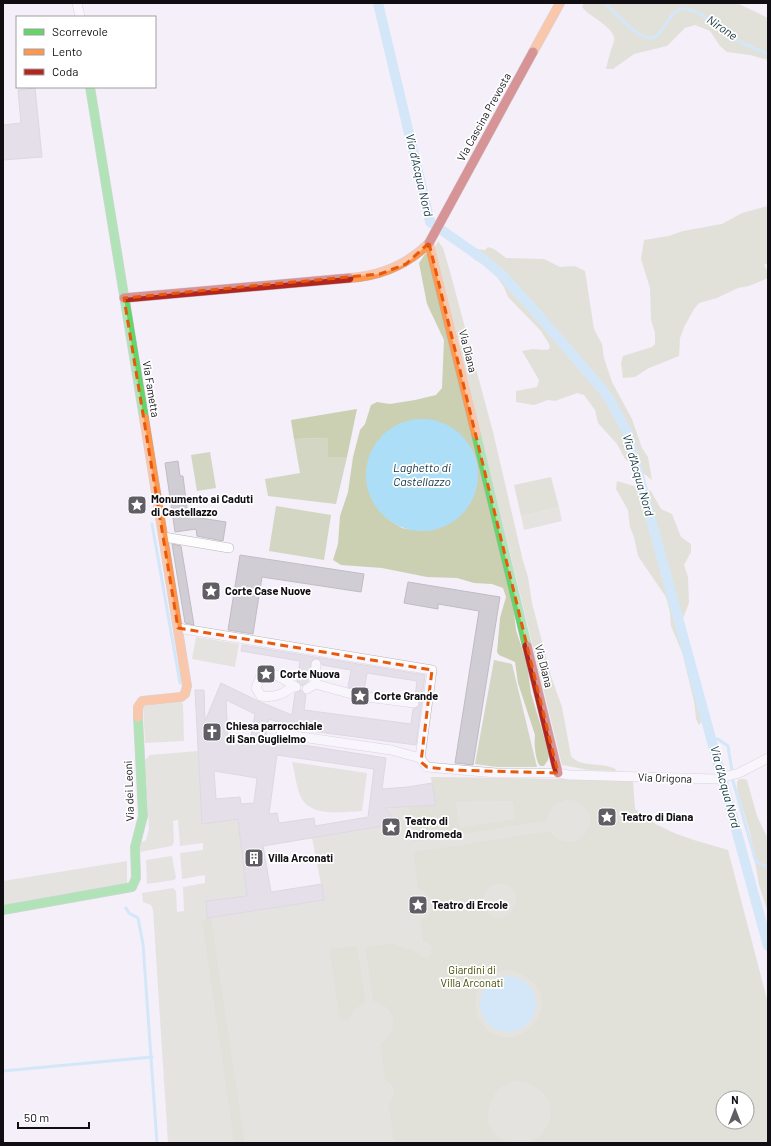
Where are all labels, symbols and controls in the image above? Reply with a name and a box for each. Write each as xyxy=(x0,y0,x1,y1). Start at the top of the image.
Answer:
water label: Nirone xyxy=(705,12,740,42)
legend xyxy=(16,16,156,88)
text: Scorrevole xyxy=(52,24,108,38)
text: Lento xyxy=(52,44,82,58)
text: Coda xyxy=(52,64,79,78)
street label: Via Cascina Prevosta xyxy=(454,70,513,163)
water label: Via d'Acqua Nord xyxy=(404,132,436,218)
street label: Via Diana xyxy=(457,328,480,374)
street label: Via Fametta xyxy=(141,360,162,418)
water label: Via d'Acqua Nord xyxy=(621,432,658,518)
water label: Laghetto di Castellazzo xyxy=(393,460,451,488)
place label: Monumento ai Caduti di Castellazzo xyxy=(151,492,253,518)
place icon: Monumento ai Caduti di Castellazzo xyxy=(126,494,148,516)
place icon: Corte Case Nuove xyxy=(200,580,222,602)
place label: Corte Case Nuove xyxy=(225,584,311,597)
street label: Via Diana xyxy=(533,643,556,689)
place icon: Corte Nuova xyxy=(255,663,277,685)
place label: Corte Nuova xyxy=(280,667,340,680)
place icon: Corte Grande xyxy=(349,685,371,707)
place label: Corte Grande xyxy=(374,689,438,702)
place label: Chiesa parrocchiale di San Guglielmo xyxy=(226,719,323,745)
church icon: Chiesa parrocchiale di San Guglielmo xyxy=(201,721,223,743)
water label: Via d'Acqua Nord xyxy=(708,744,744,830)
street label: Via dei Leoni xyxy=(121,760,136,822)
street label: Via Origona xyxy=(638,770,692,785)
place icon: Teatro di Diana xyxy=(596,806,618,828)
place label: Teatro di Diana xyxy=(621,810,693,823)
place label: Teatro di Andromeda xyxy=(405,814,462,840)
place icon: Teatro di Andromeda xyxy=(380,816,402,838)
building icon: Villa Arconati xyxy=(243,847,265,869)
place label: Villa Arconati xyxy=(268,851,333,864)
place icon: Teatro di Ercole xyxy=(407,894,429,916)
place label: Teatro di Ercole xyxy=(432,898,508,911)
park label: Giardini di Villa Arconati xyxy=(441,963,504,989)
north arrow xyxy=(715,1090,755,1130)
text: N xyxy=(731,1093,739,1106)
scale bar xyxy=(18,1104,89,1130)
text: 50 m xyxy=(24,1110,49,1124)

